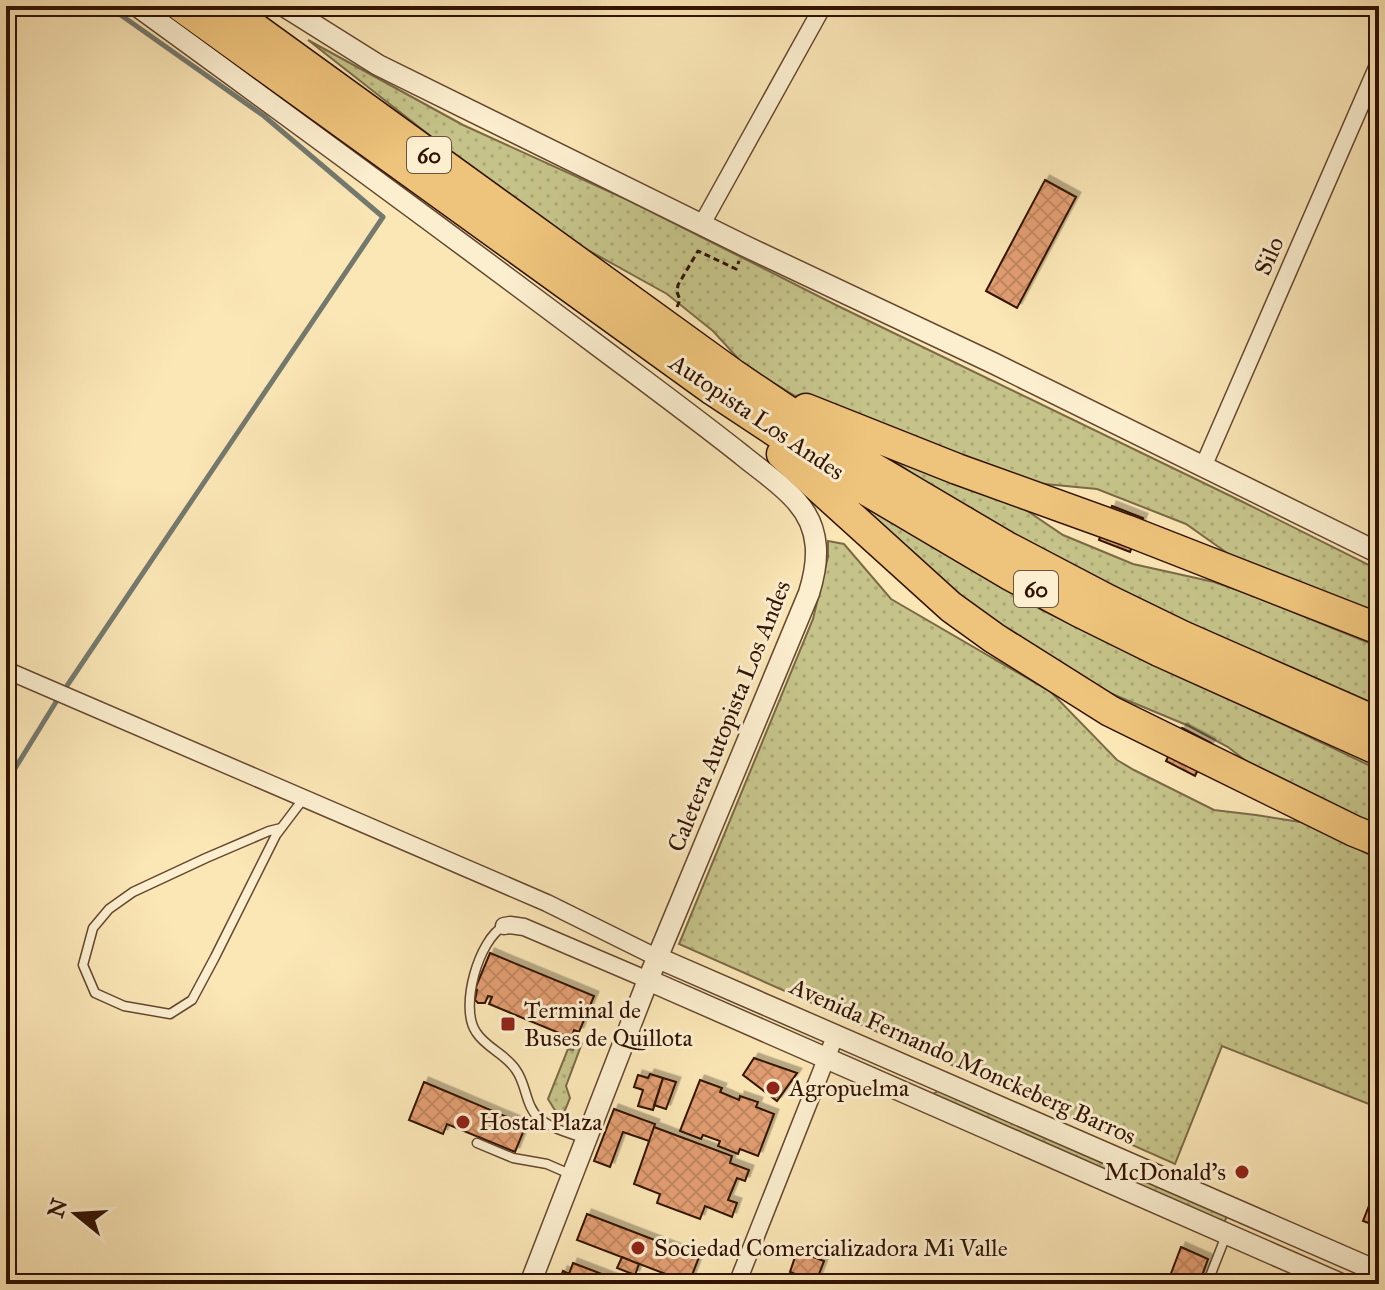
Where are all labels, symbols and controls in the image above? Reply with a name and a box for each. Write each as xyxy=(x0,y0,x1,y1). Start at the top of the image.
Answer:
road number: 60 xyxy=(407,137,451,173)
street label: Silo xyxy=(1247,232,1291,280)
street label: Autopista Los Andes xyxy=(663,347,850,487)
road number: 60 xyxy=(1014,571,1058,607)
street label: Caletera Autopista Los Andes xyxy=(661,576,797,856)
street label: Avenida Fernando Monckeberg Barros xyxy=(784,970,1141,1151)
place label: Terminal de Buses de Quillota xyxy=(524,995,694,1053)
marker: Terminal de Buses de Quillota xyxy=(499,1015,517,1033)
place label: Agropuelma xyxy=(788,1073,910,1103)
marker: Agropuelma xyxy=(764,1079,782,1097)
place label: Hostal Plaza xyxy=(479,1107,603,1137)
marker: Hostal Plaza xyxy=(454,1113,472,1131)
place label: McDonald's xyxy=(1104,1157,1226,1187)
marker: McDonald's xyxy=(1233,1163,1251,1181)
north arrow xyxy=(36,1174,116,1254)
text: N xyxy=(42,1195,73,1221)
place label: Sociedad Comercializadora Mi Valle xyxy=(654,1233,1008,1263)
marker: Sociedad Comercializadora Mi Valle xyxy=(629,1239,647,1257)

